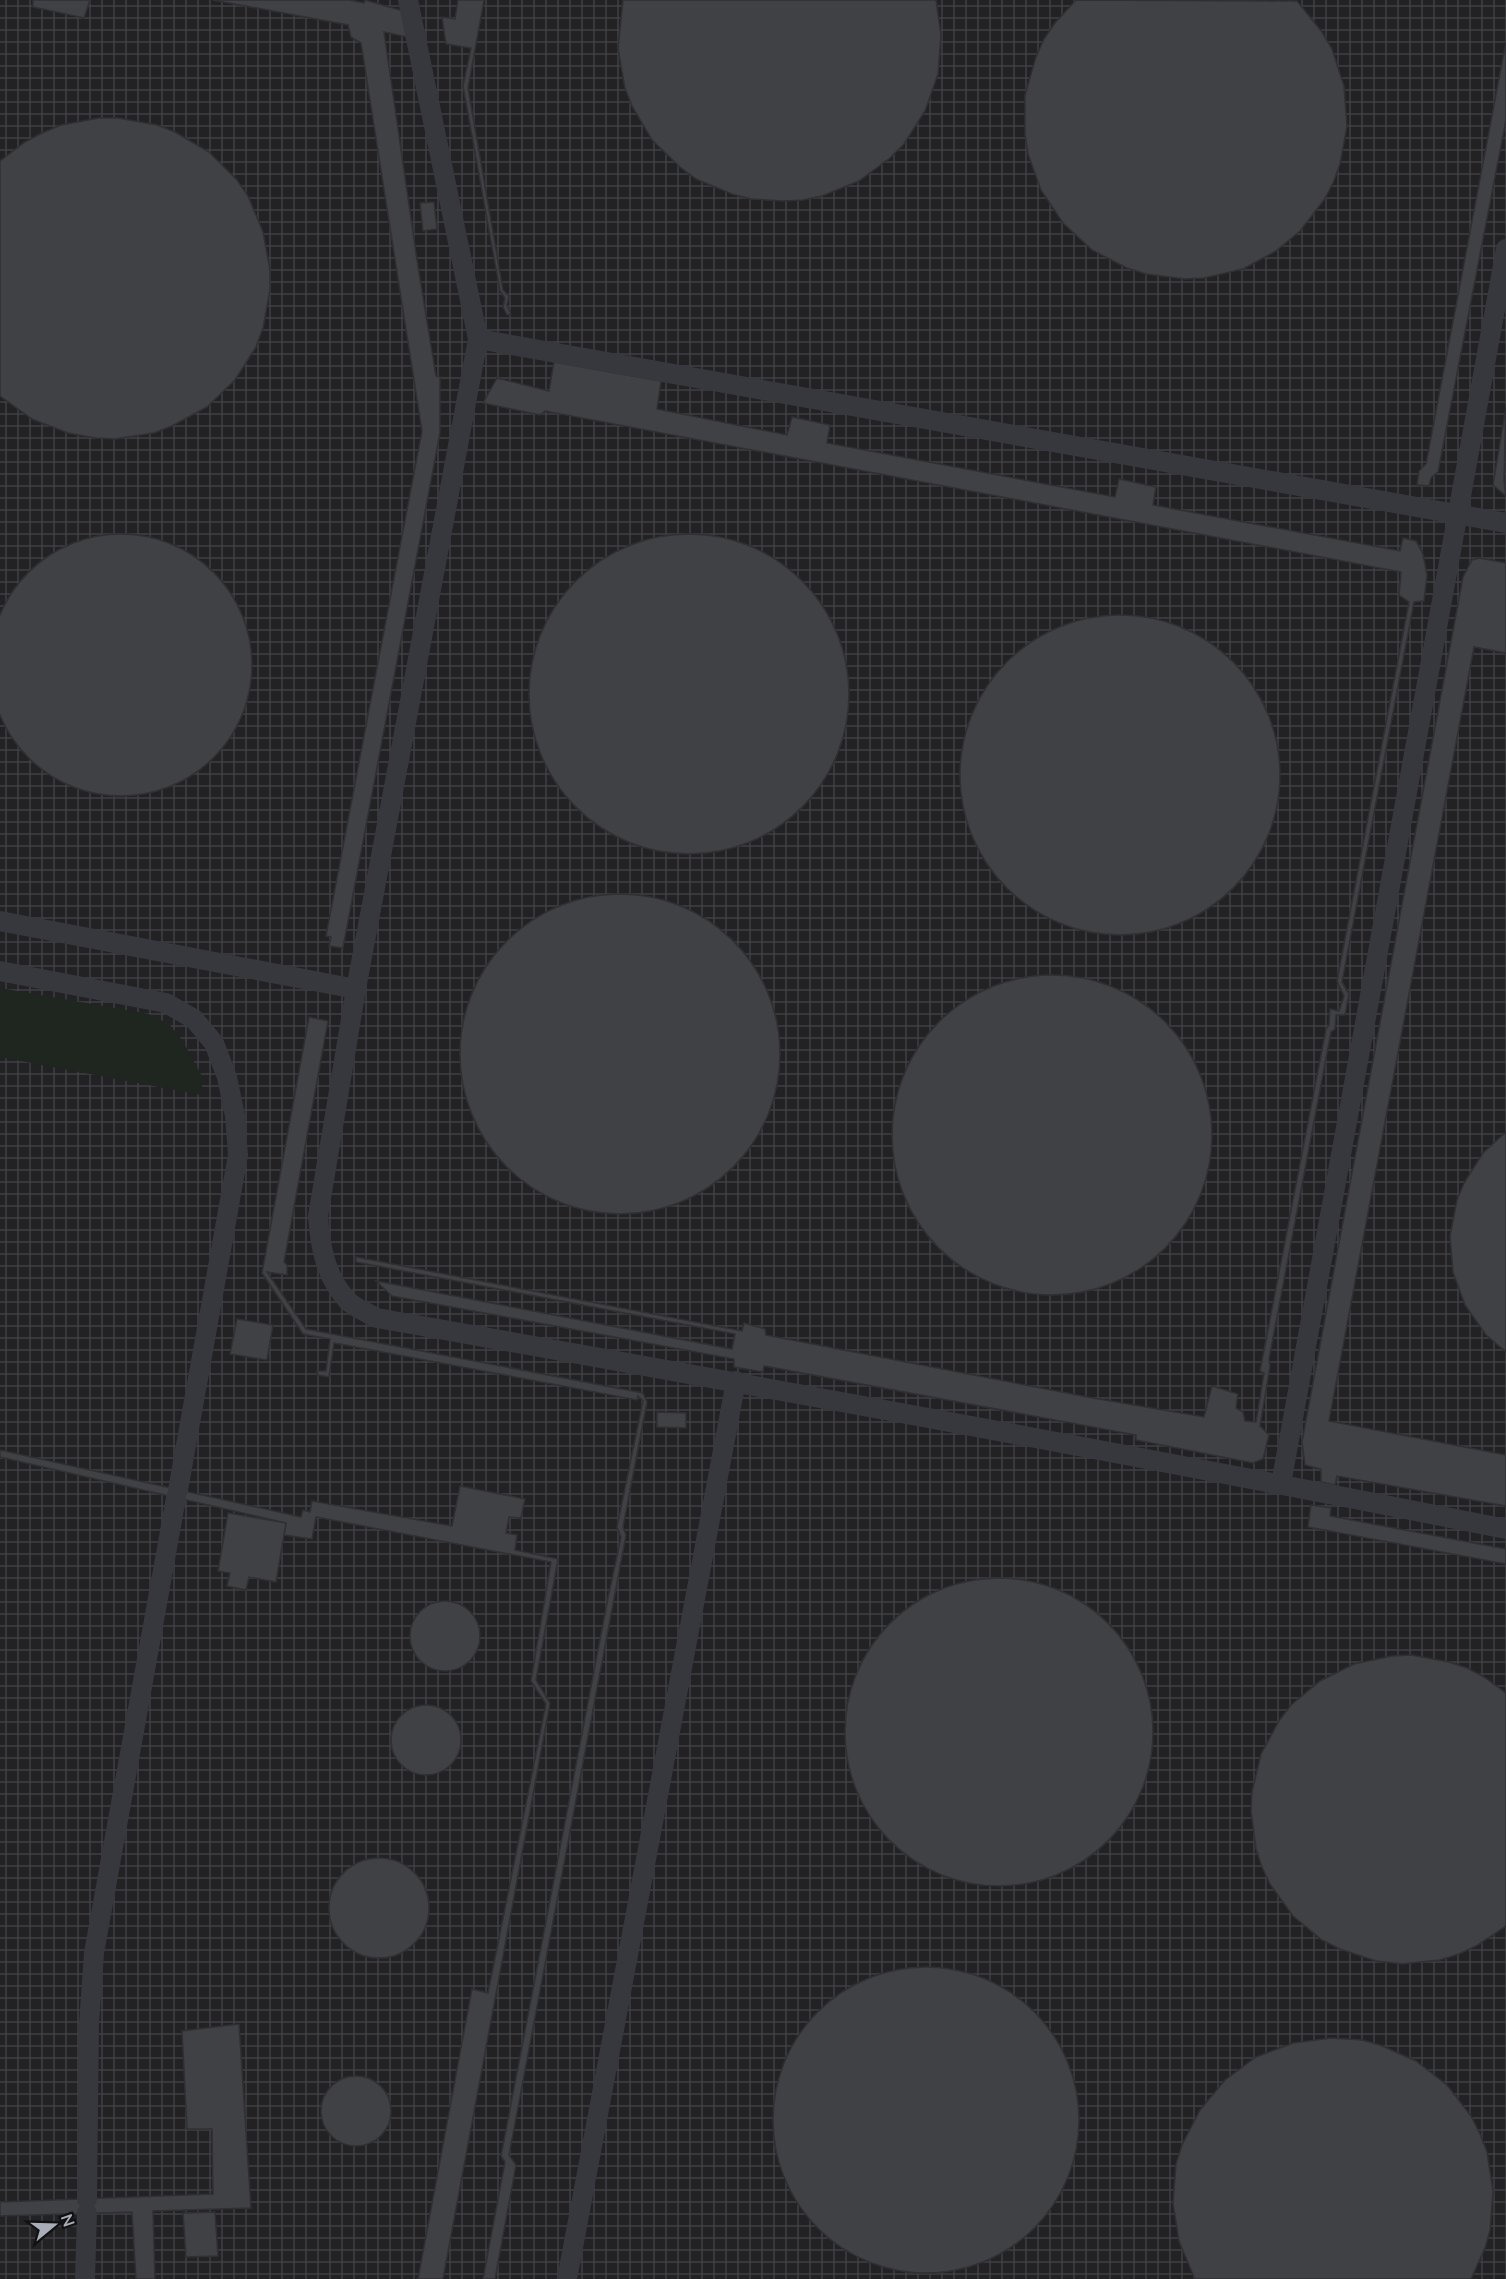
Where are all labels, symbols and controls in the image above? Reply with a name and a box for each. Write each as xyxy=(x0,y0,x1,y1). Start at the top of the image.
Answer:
north arrow xyxy=(24,2195,84,2255)
text: N xyxy=(55,2211,80,2230)

